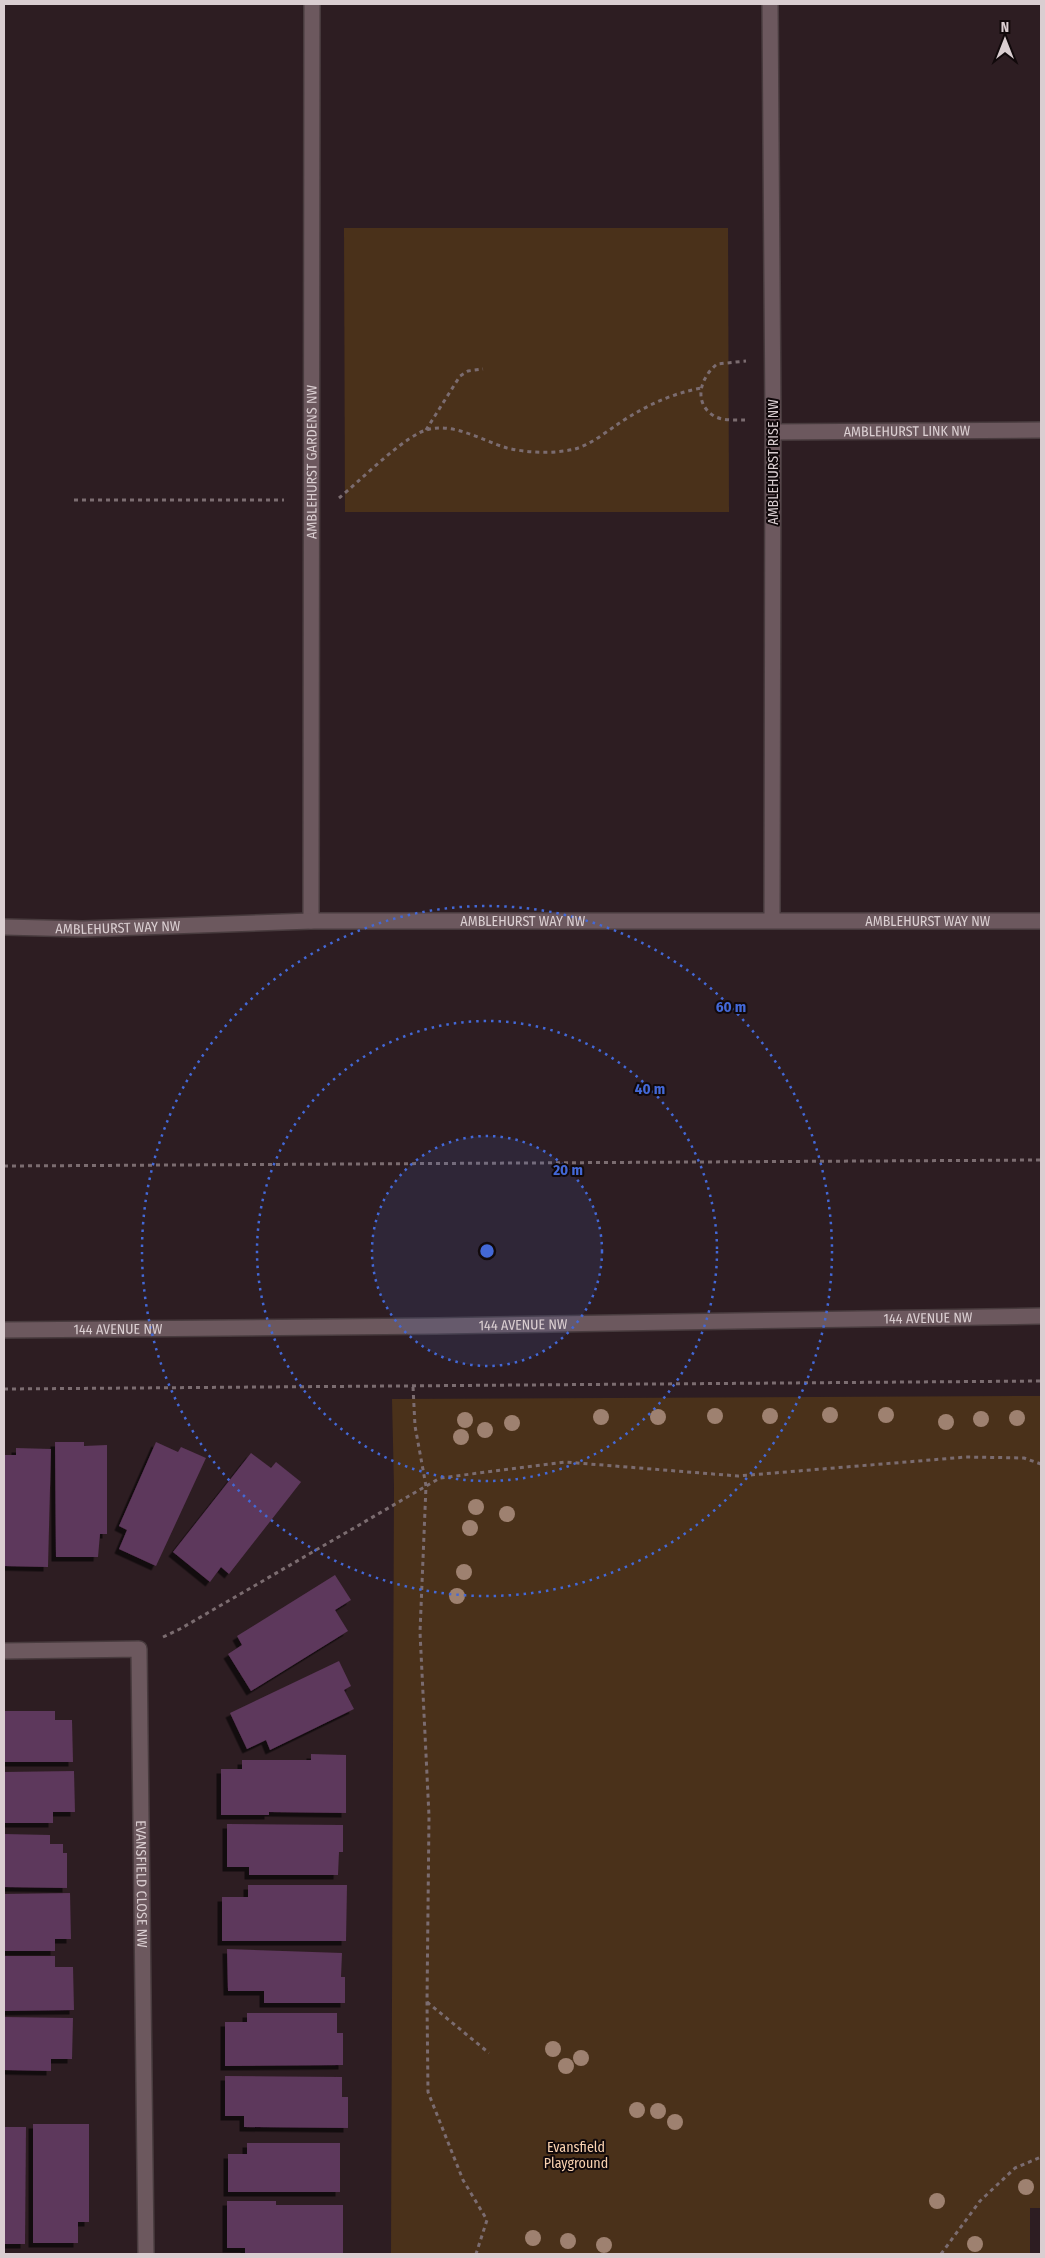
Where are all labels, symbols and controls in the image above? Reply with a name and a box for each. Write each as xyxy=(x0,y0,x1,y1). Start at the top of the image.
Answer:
north arrow xyxy=(980,15,1030,65)
text: N xyxy=(1001,19,1009,36)
street label: AMBLEHURST GARDENS NW xyxy=(303,384,320,539)
street label: AMBLEHURST RISE NW xyxy=(765,399,782,525)
street label: AMBLEHURST LINK NW xyxy=(844,422,971,440)
street label: AMBLEHURST WAY NW xyxy=(460,913,586,930)
street label: AMBLEHURST WAY NW xyxy=(865,913,991,930)
street label: AMBLEHURST WAY NW xyxy=(55,917,181,938)
text: 60 m xyxy=(716,998,746,1016)
text: 40 m xyxy=(635,1080,665,1098)
text: 20 m xyxy=(552,1161,583,1179)
centre of rings xyxy=(478,1242,496,1260)
street label: 144 AVENUE NW xyxy=(883,1309,973,1327)
street label: 144 AVENUE NW xyxy=(478,1315,568,1334)
street label: 144 AVENUE NW xyxy=(74,1320,163,1338)
street label: EVANSFIELD CLOSE NW xyxy=(132,1820,151,1948)
park label: Evansfield Playground xyxy=(544,2139,608,2172)

